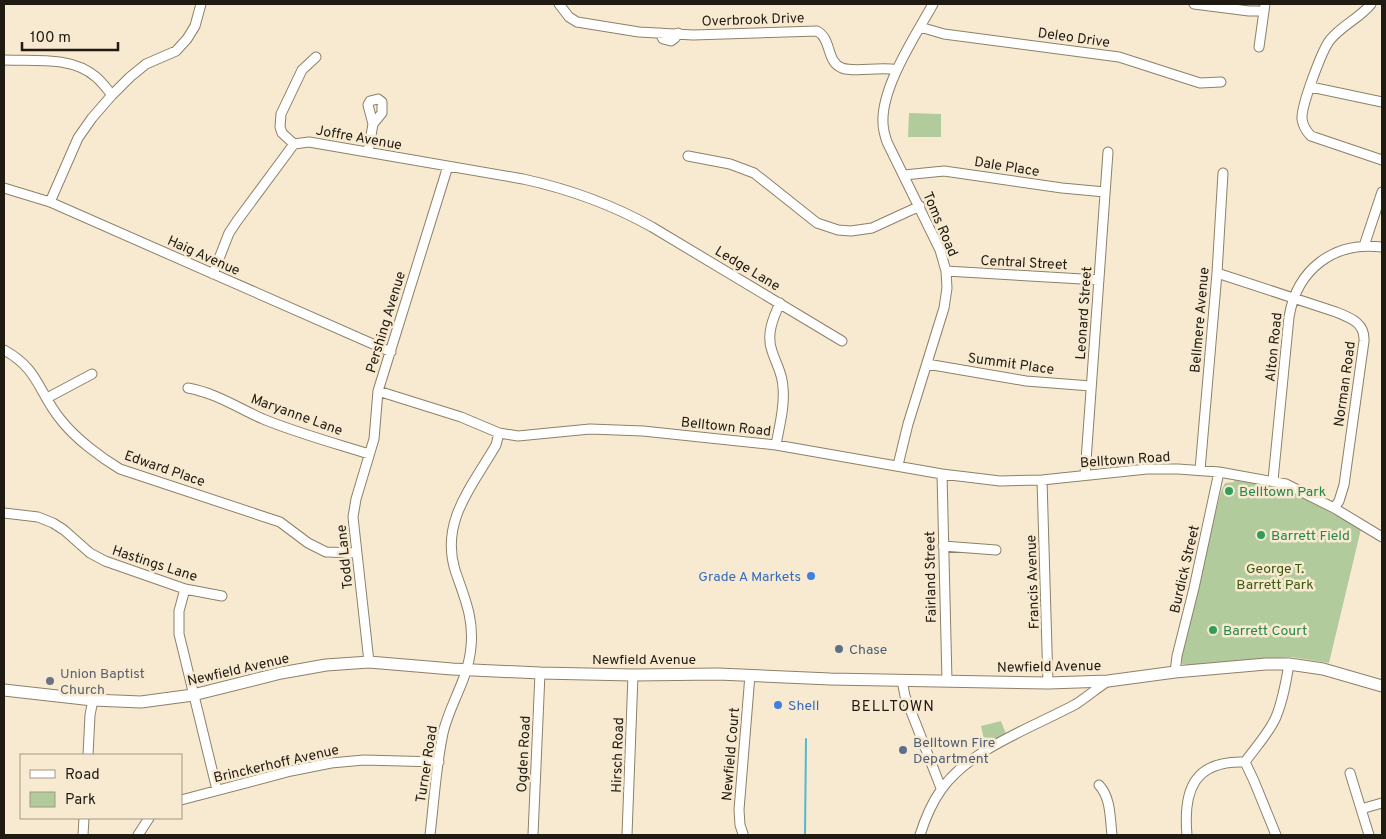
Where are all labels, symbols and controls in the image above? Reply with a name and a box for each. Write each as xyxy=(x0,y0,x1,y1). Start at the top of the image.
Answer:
street label: Overbrook Drive xyxy=(701,10,805,31)
scale bar xyxy=(22,20,119,52)
street label: Deleo Drive xyxy=(1037,25,1111,52)
text: 100 m xyxy=(30,29,71,48)
street label: Joffre Avenue xyxy=(314,123,403,154)
street label: Dale Place xyxy=(973,154,1041,181)
street label: Toms Road xyxy=(918,190,961,260)
street label: Haig Avenue xyxy=(164,233,242,280)
street label: Ledge Lane xyxy=(712,243,783,295)
street label: Central Street xyxy=(980,253,1068,274)
street label: Leonard Street xyxy=(1073,266,1096,360)
street label: Bellmere Avenue xyxy=(1187,267,1214,374)
street label: Pershing Avenue xyxy=(363,270,410,375)
street label: Alton Road xyxy=(1262,312,1287,383)
street label: Norman Road xyxy=(1331,340,1360,428)
street label: Summit Place xyxy=(966,350,1055,379)
street label: Maryanne Lane xyxy=(248,391,345,440)
street label: Belltown Road xyxy=(680,414,772,441)
street label: Edward Place xyxy=(122,448,207,491)
street label: Belltown Road xyxy=(1079,449,1171,472)
place label: Belltown Park xyxy=(1239,484,1326,501)
marker: Belltown Park xyxy=(1223,485,1235,497)
street label: Todd Lane xyxy=(334,524,357,590)
street label: Burdick Street xyxy=(1167,524,1204,615)
place label: Barrett Field xyxy=(1271,528,1350,545)
marker: Barrett Field xyxy=(1255,529,1267,541)
street label: Fairland Street xyxy=(922,531,941,623)
street label: Francis Avenue xyxy=(1023,535,1044,629)
street label: Hastings Lane xyxy=(110,543,199,586)
park label: George T. Barrett Park xyxy=(1236,561,1314,594)
place label: Grade A Markets xyxy=(698,569,801,586)
marker: Grade A Markets xyxy=(805,570,817,582)
place label: Barrett Court xyxy=(1223,623,1307,640)
marker: Barrett Court xyxy=(1207,624,1219,636)
place label: Chase xyxy=(849,642,887,659)
marker: Chase xyxy=(833,643,845,655)
street label: Newfield Avenue xyxy=(186,650,291,690)
street label: Newfield Avenue xyxy=(592,652,696,669)
street label: Newfield Avenue xyxy=(997,658,1101,677)
place label: Union Baptist Church xyxy=(60,666,145,699)
marker: Union Baptist Church xyxy=(44,675,56,687)
place label: Shell xyxy=(788,698,819,715)
district label: BELLTOWN xyxy=(851,698,935,717)
marker: Shell xyxy=(772,699,784,711)
street label: Newfield Court xyxy=(719,707,744,802)
street label: Ogden Road xyxy=(514,715,535,793)
street label: Hirsch Road xyxy=(609,717,628,793)
street label: Turner Road xyxy=(413,724,442,804)
place label: Belltown Fire Department xyxy=(913,735,995,768)
street label: Brinckerhoff Avenue xyxy=(212,742,341,787)
marker: Belltown Fire Department xyxy=(897,744,909,756)
legend xyxy=(20,754,182,819)
text: Road xyxy=(65,766,100,785)
text: Park xyxy=(65,791,96,810)

